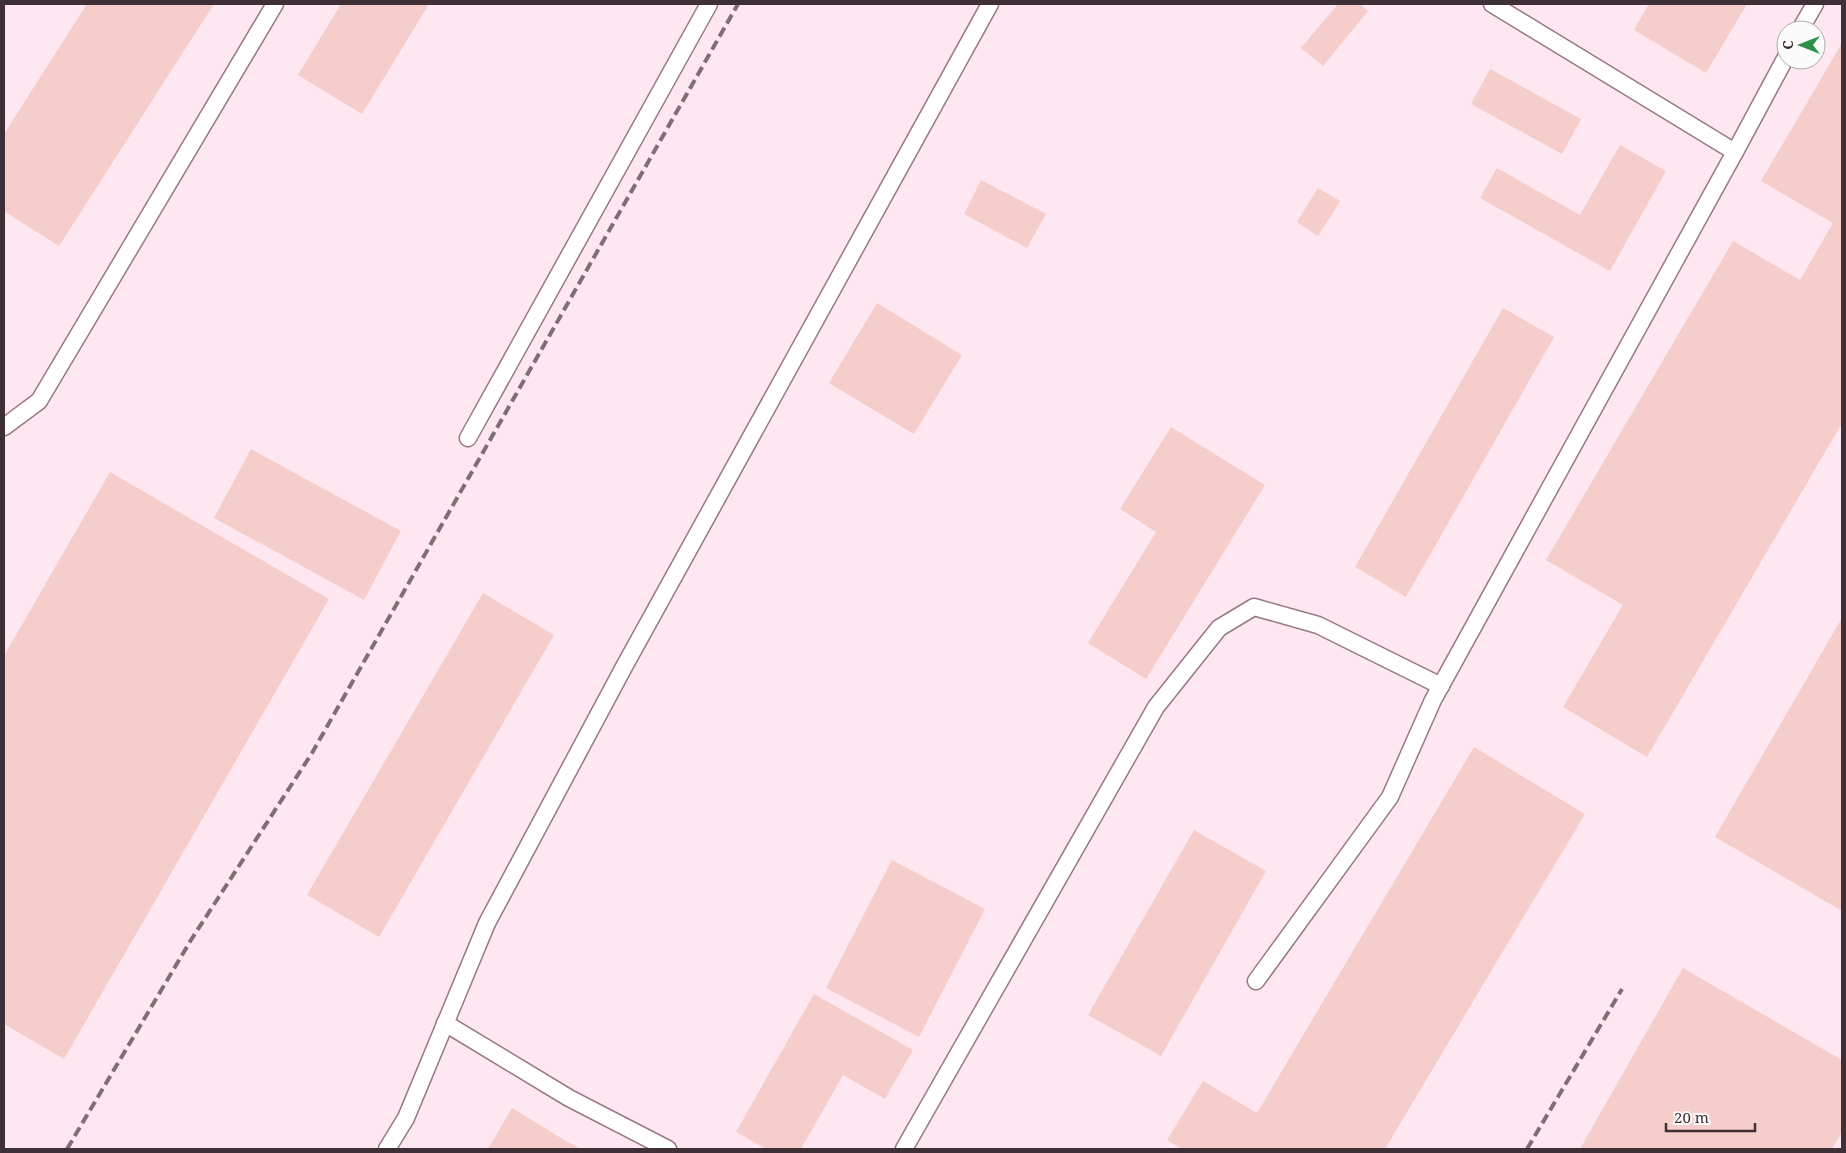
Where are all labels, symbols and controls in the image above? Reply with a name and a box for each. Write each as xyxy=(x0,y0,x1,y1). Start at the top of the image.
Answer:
north arrow xyxy=(1776,20,1826,70)
text: С xyxy=(1778,40,1797,50)
scale bar xyxy=(1666,1100,1755,1132)
text: 20 m xyxy=(1674,1107,1709,1127)

